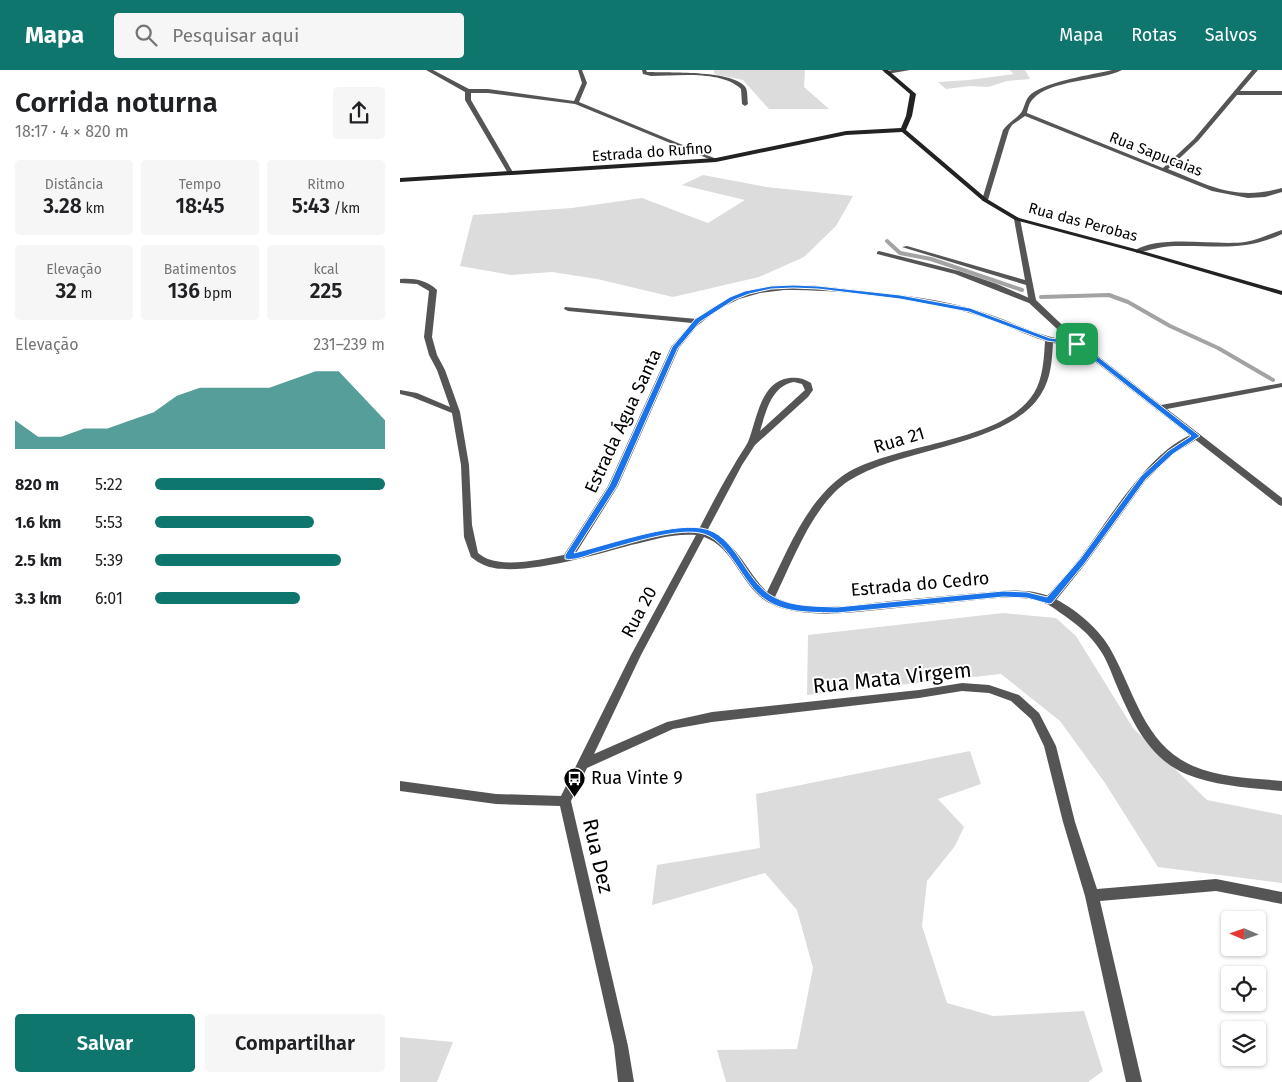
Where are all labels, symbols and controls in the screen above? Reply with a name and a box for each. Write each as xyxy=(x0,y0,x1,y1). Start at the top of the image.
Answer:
search box xyxy=(114,13,464,58)
text: Mapa xyxy=(25,21,84,49)
icon: search xyxy=(132,21,160,49)
text: Pesquisar aqui xyxy=(172,24,299,47)
text: Mapa xyxy=(1059,24,1103,46)
text: Rotas xyxy=(1131,24,1177,46)
text: Salvos xyxy=(1205,24,1257,46)
text: Corrida noturna xyxy=(15,86,218,119)
button: share xyxy=(333,87,385,139)
text: 18:17 · 4 × 820 m xyxy=(15,122,129,141)
street label: Rua Sapucaias xyxy=(1107,128,1205,180)
street label: Estrada do Rufino xyxy=(591,139,713,165)
text: Distância xyxy=(45,176,103,193)
text: Tempo xyxy=(179,176,221,193)
text: Ritmo xyxy=(307,176,345,193)
text: 3.28 xyxy=(43,193,82,219)
text: 18:45 xyxy=(175,193,225,219)
text: 5:43 xyxy=(292,193,330,219)
street label: Rua das Perobas xyxy=(1026,199,1140,245)
text: km xyxy=(82,200,105,217)
text: /km xyxy=(330,200,360,217)
text: Elevação xyxy=(46,261,102,278)
text: Batimentos xyxy=(164,261,236,278)
text: kcal xyxy=(313,261,339,278)
text: 32 xyxy=(55,278,77,304)
text: 136 xyxy=(168,278,200,304)
text: 225 xyxy=(310,278,342,304)
text: m xyxy=(77,285,93,302)
text: bpm xyxy=(200,285,232,302)
pin xyxy=(1056,323,1098,365)
icon: arrive xyxy=(1063,330,1091,358)
text: Elevação xyxy=(15,335,79,354)
text: 231–239 m xyxy=(313,335,385,354)
street label: Estrada Água Santa xyxy=(579,345,666,497)
street label: Rua 21 xyxy=(871,422,927,458)
text: 820 m xyxy=(15,475,59,494)
text: 5:22 xyxy=(95,475,123,494)
text: 1.6 km xyxy=(15,513,61,532)
text: 5:53 xyxy=(95,513,123,532)
text: 2.5 km xyxy=(15,551,62,570)
text: 5:39 xyxy=(95,551,123,570)
street label: Estrada do Cedro xyxy=(850,567,990,601)
street label: Rua 20 xyxy=(616,583,662,641)
text: 3.3 km xyxy=(15,589,62,608)
text: 6:01 xyxy=(95,589,123,608)
street label: Rua Mata Virgem xyxy=(811,657,973,699)
bus stop icon: Rua Vinte 9 xyxy=(563,766,587,797)
place label: Rua Vinte 9 xyxy=(591,767,683,789)
street label: Rua Dez xyxy=(577,816,619,896)
north arrow xyxy=(1221,911,1266,956)
map controls xyxy=(1221,911,1266,1066)
button: locate xyxy=(1221,966,1266,1011)
button: Salvar xyxy=(15,1014,195,1072)
button: Compartilhar xyxy=(205,1014,385,1072)
button: layers xyxy=(1221,1021,1266,1066)

